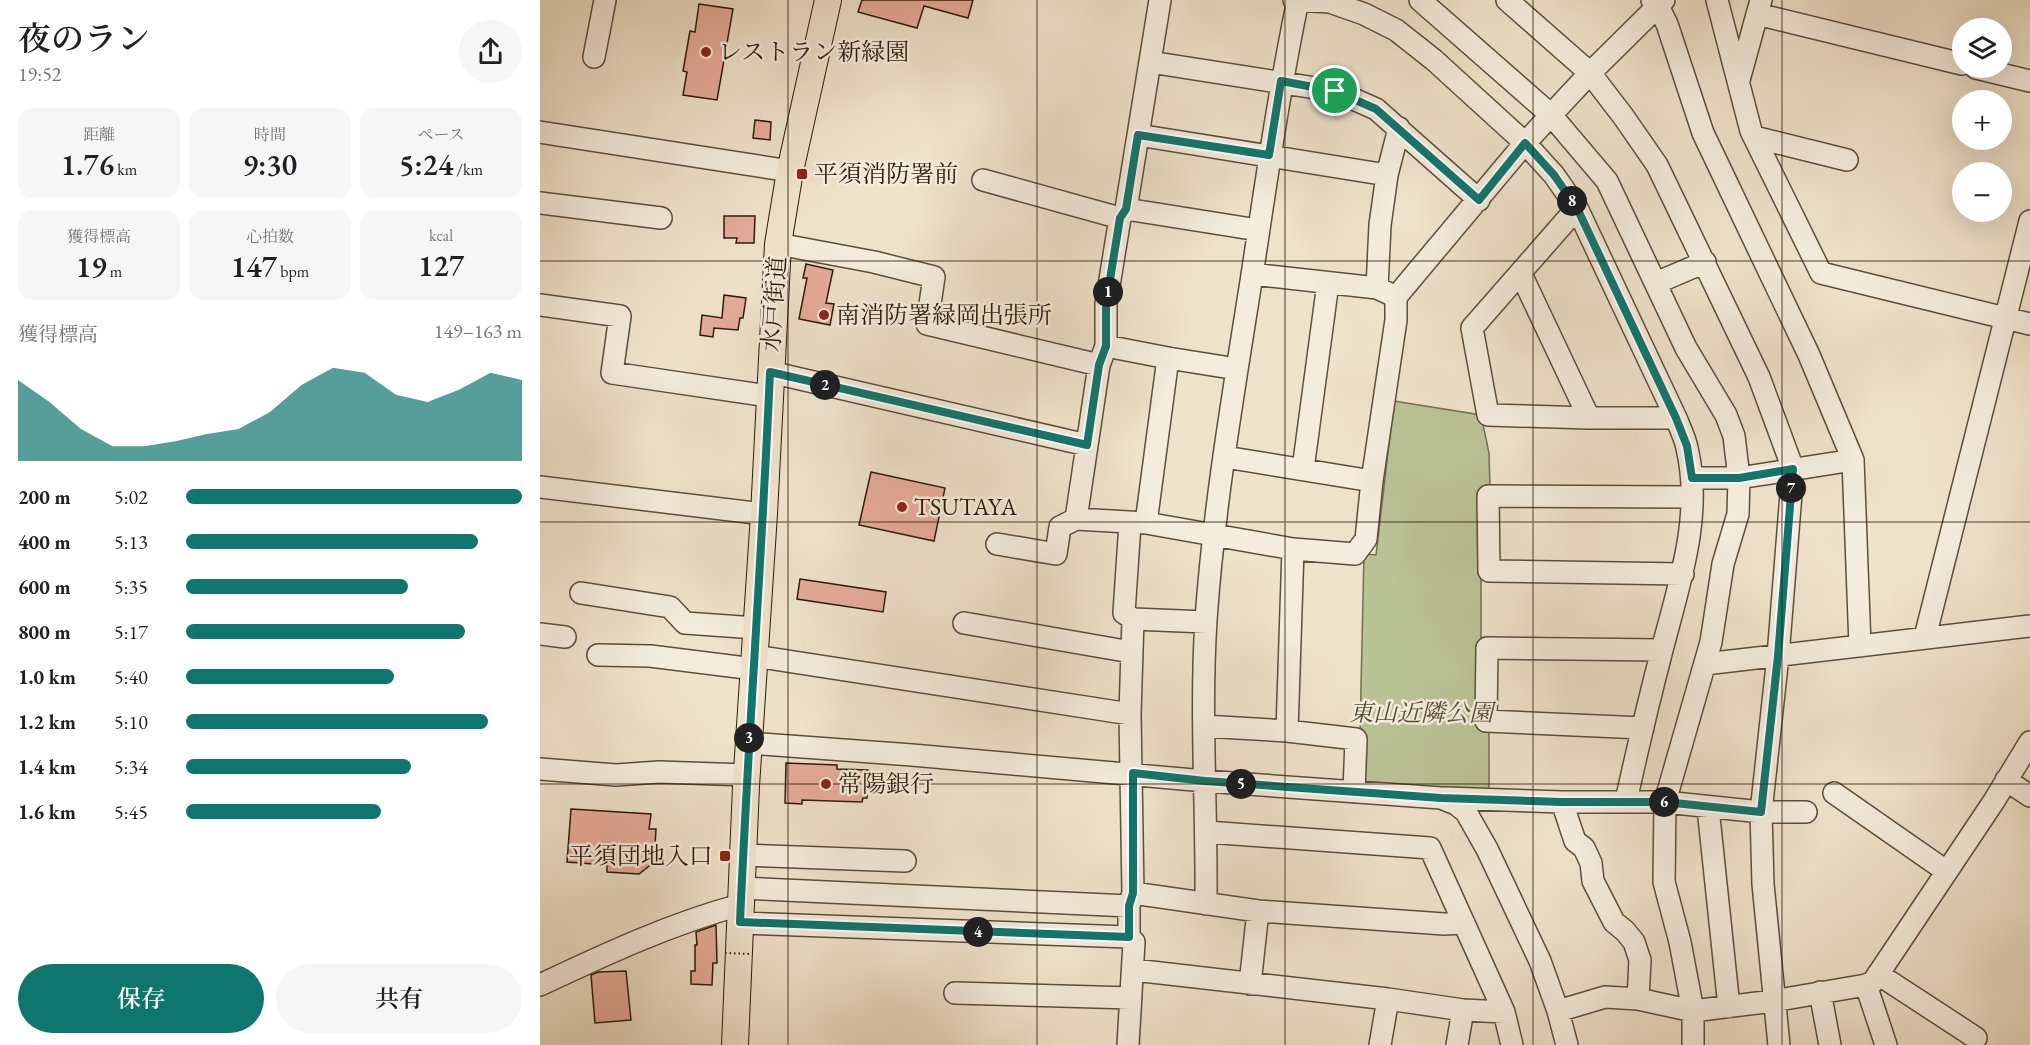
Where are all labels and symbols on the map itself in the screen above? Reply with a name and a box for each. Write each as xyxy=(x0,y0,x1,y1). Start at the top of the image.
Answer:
place label: レストラン新緑園 xyxy=(718,36,909,67)
marker: レストラン新緑園 xyxy=(699,45,713,59)
pin xyxy=(1309,65,1360,116)
place label: 平須消防署前 xyxy=(814,158,958,189)
marker: 平須消防署前 xyxy=(795,167,809,181)
pin: 8 xyxy=(1557,186,1587,216)
street label: 水戸街道 xyxy=(755,255,792,353)
pin: 1 xyxy=(1093,277,1123,307)
place label: 南消防署緑岡出張所 xyxy=(836,299,1052,330)
marker: 南消防署緑岡出張所 xyxy=(817,308,831,322)
pin: 2 xyxy=(810,370,840,400)
pin: 7 xyxy=(1776,473,1806,503)
place label: TSUTAYA xyxy=(914,491,1017,522)
marker: TSUTAYA xyxy=(895,500,909,514)
park label: 東山近隣公園 xyxy=(1349,697,1497,728)
pin: 3 xyxy=(734,723,764,753)
place label: 常陽銀行 xyxy=(838,768,934,799)
pin: 5 xyxy=(1226,769,1256,799)
marker: 常陽銀行 xyxy=(819,777,833,791)
pin: 6 xyxy=(1649,787,1679,817)
place label: 平須団地入口 xyxy=(569,840,713,871)
marker: 平須団地入口 xyxy=(718,849,732,863)
pin: 4 xyxy=(963,917,993,947)

